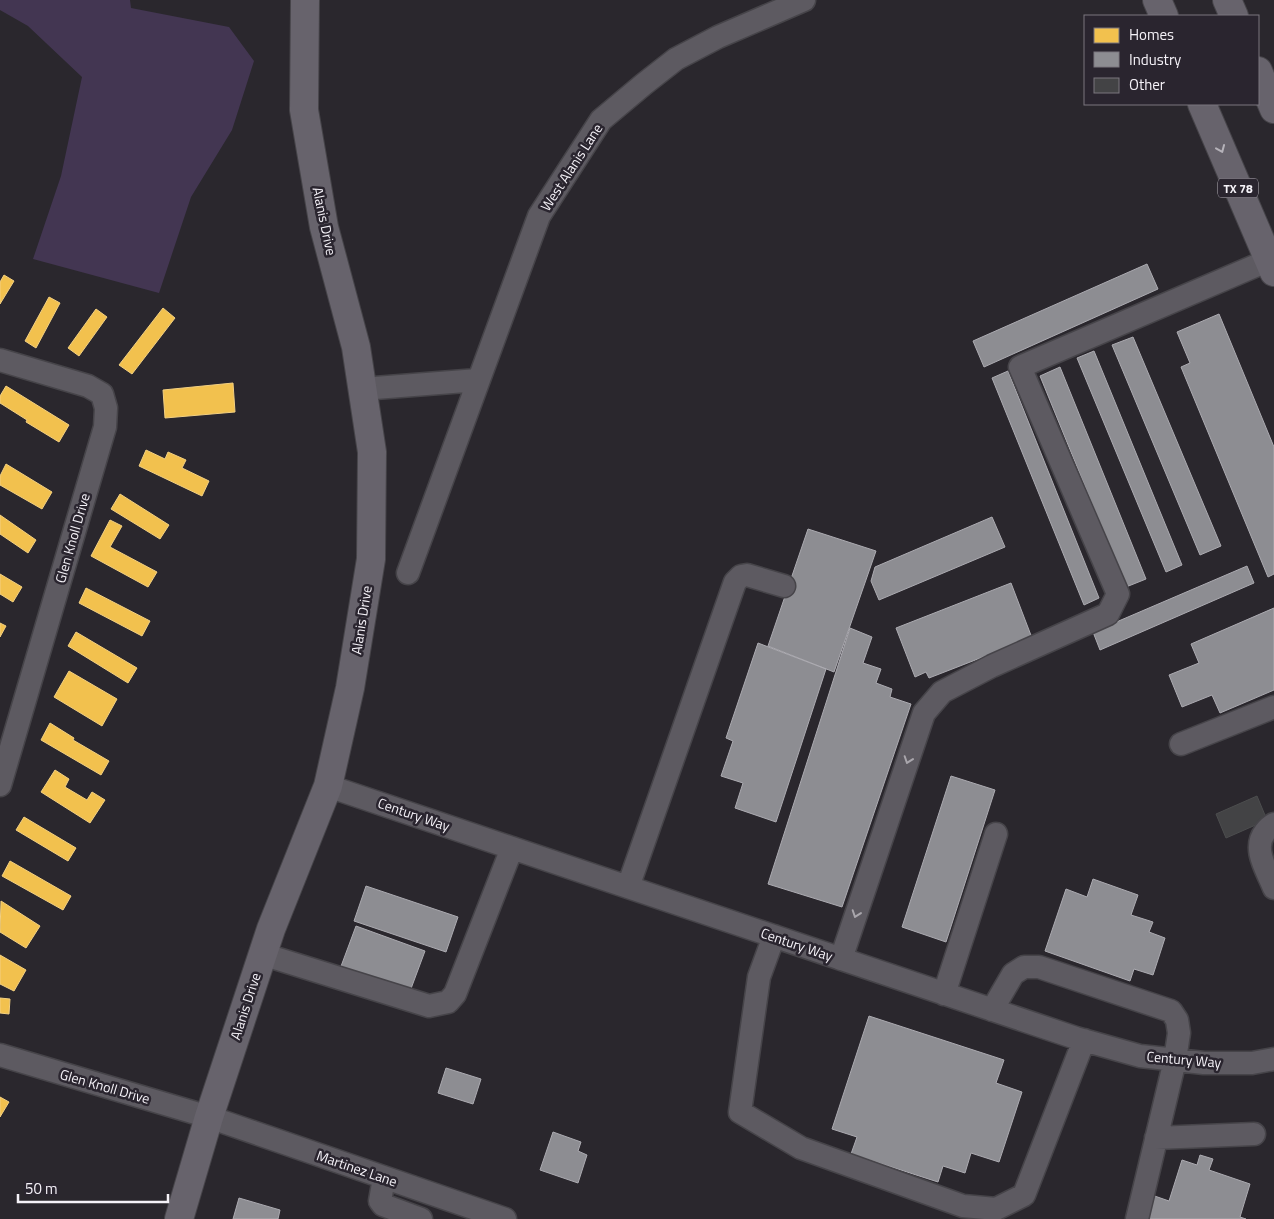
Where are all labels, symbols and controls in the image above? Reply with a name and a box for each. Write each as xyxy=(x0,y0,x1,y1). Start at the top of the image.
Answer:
legend xyxy=(1084,15,1259,105)
text: Homes xyxy=(1129,23,1174,46)
text: Industry xyxy=(1129,48,1181,71)
text: Other xyxy=(1129,73,1165,96)
street label: West Alanis Lane xyxy=(535,119,607,215)
one-way arrow xyxy=(1215,144,1225,152)
road number: TX 78 xyxy=(1218,178,1258,198)
street label: Alanis Drive xyxy=(308,185,342,257)
street label: Glen Knoll Drive xyxy=(49,491,95,585)
street label: Alanis Drive xyxy=(345,584,377,656)
one-way arrow xyxy=(904,755,914,763)
street label: Century Way xyxy=(375,792,453,836)
one-way arrow xyxy=(852,909,862,917)
street label: Century Way xyxy=(758,922,836,966)
street label: Alanis Drive xyxy=(224,970,266,1042)
street label: Century Way xyxy=(1146,1045,1222,1073)
street label: Glen Knoll Drive xyxy=(58,1063,152,1109)
street label: Martinez Lane xyxy=(314,1144,400,1192)
scale bar xyxy=(18,1172,168,1204)
text: 50 m xyxy=(25,1177,58,1200)

